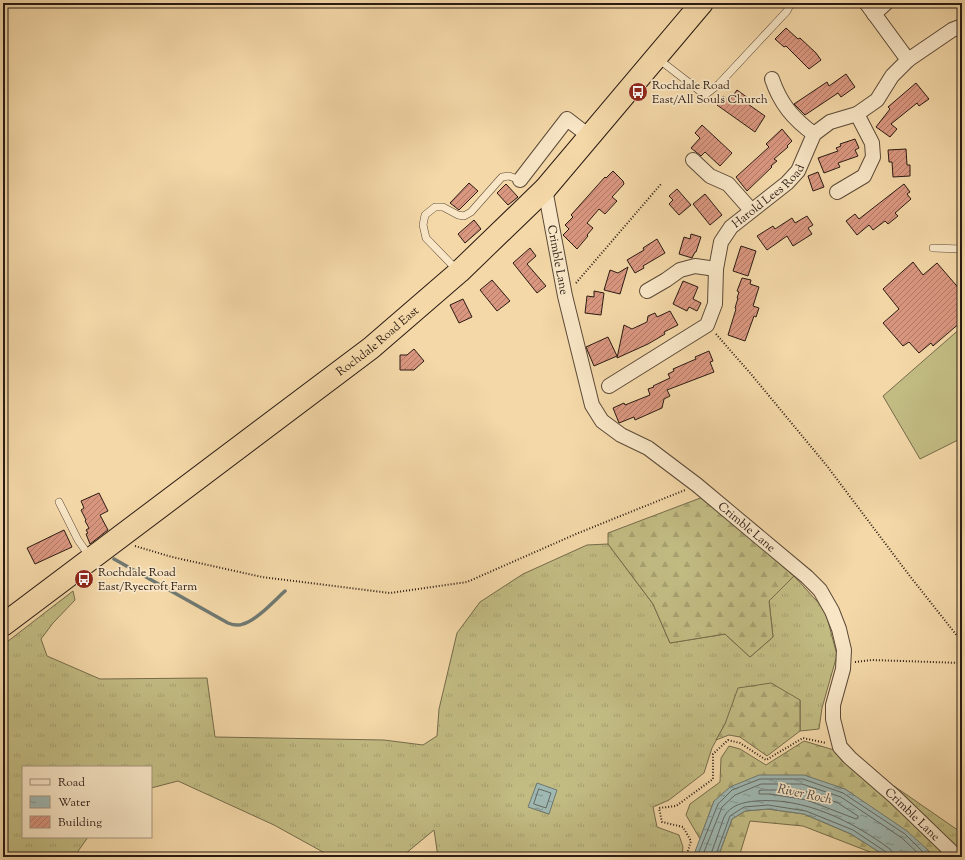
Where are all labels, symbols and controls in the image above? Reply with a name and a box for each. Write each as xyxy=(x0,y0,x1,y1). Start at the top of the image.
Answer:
place label: Rochdale Road East/All Souls Church xyxy=(652,77,768,109)
bus stop icon: Rochdale Road East/All Souls Church xyxy=(627,81,649,103)
street label: Harold Lees Road xyxy=(728,161,810,233)
street label: Crimble Lane xyxy=(542,224,573,297)
street label: Rochdale Road East xyxy=(333,302,423,381)
street label: Crimble Lane xyxy=(713,498,779,557)
place label: Rochdale Road East/Ryecroft Farm xyxy=(98,564,197,596)
bus stop icon: Rochdale Road East/Ryecroft Farm xyxy=(73,568,95,590)
legend xyxy=(22,766,152,838)
text: Road xyxy=(58,774,85,792)
water label: River Roch xyxy=(776,780,834,810)
street label: Crimble Lane xyxy=(880,784,944,846)
text: Water xyxy=(58,794,91,812)
text: Building xyxy=(58,814,102,832)

